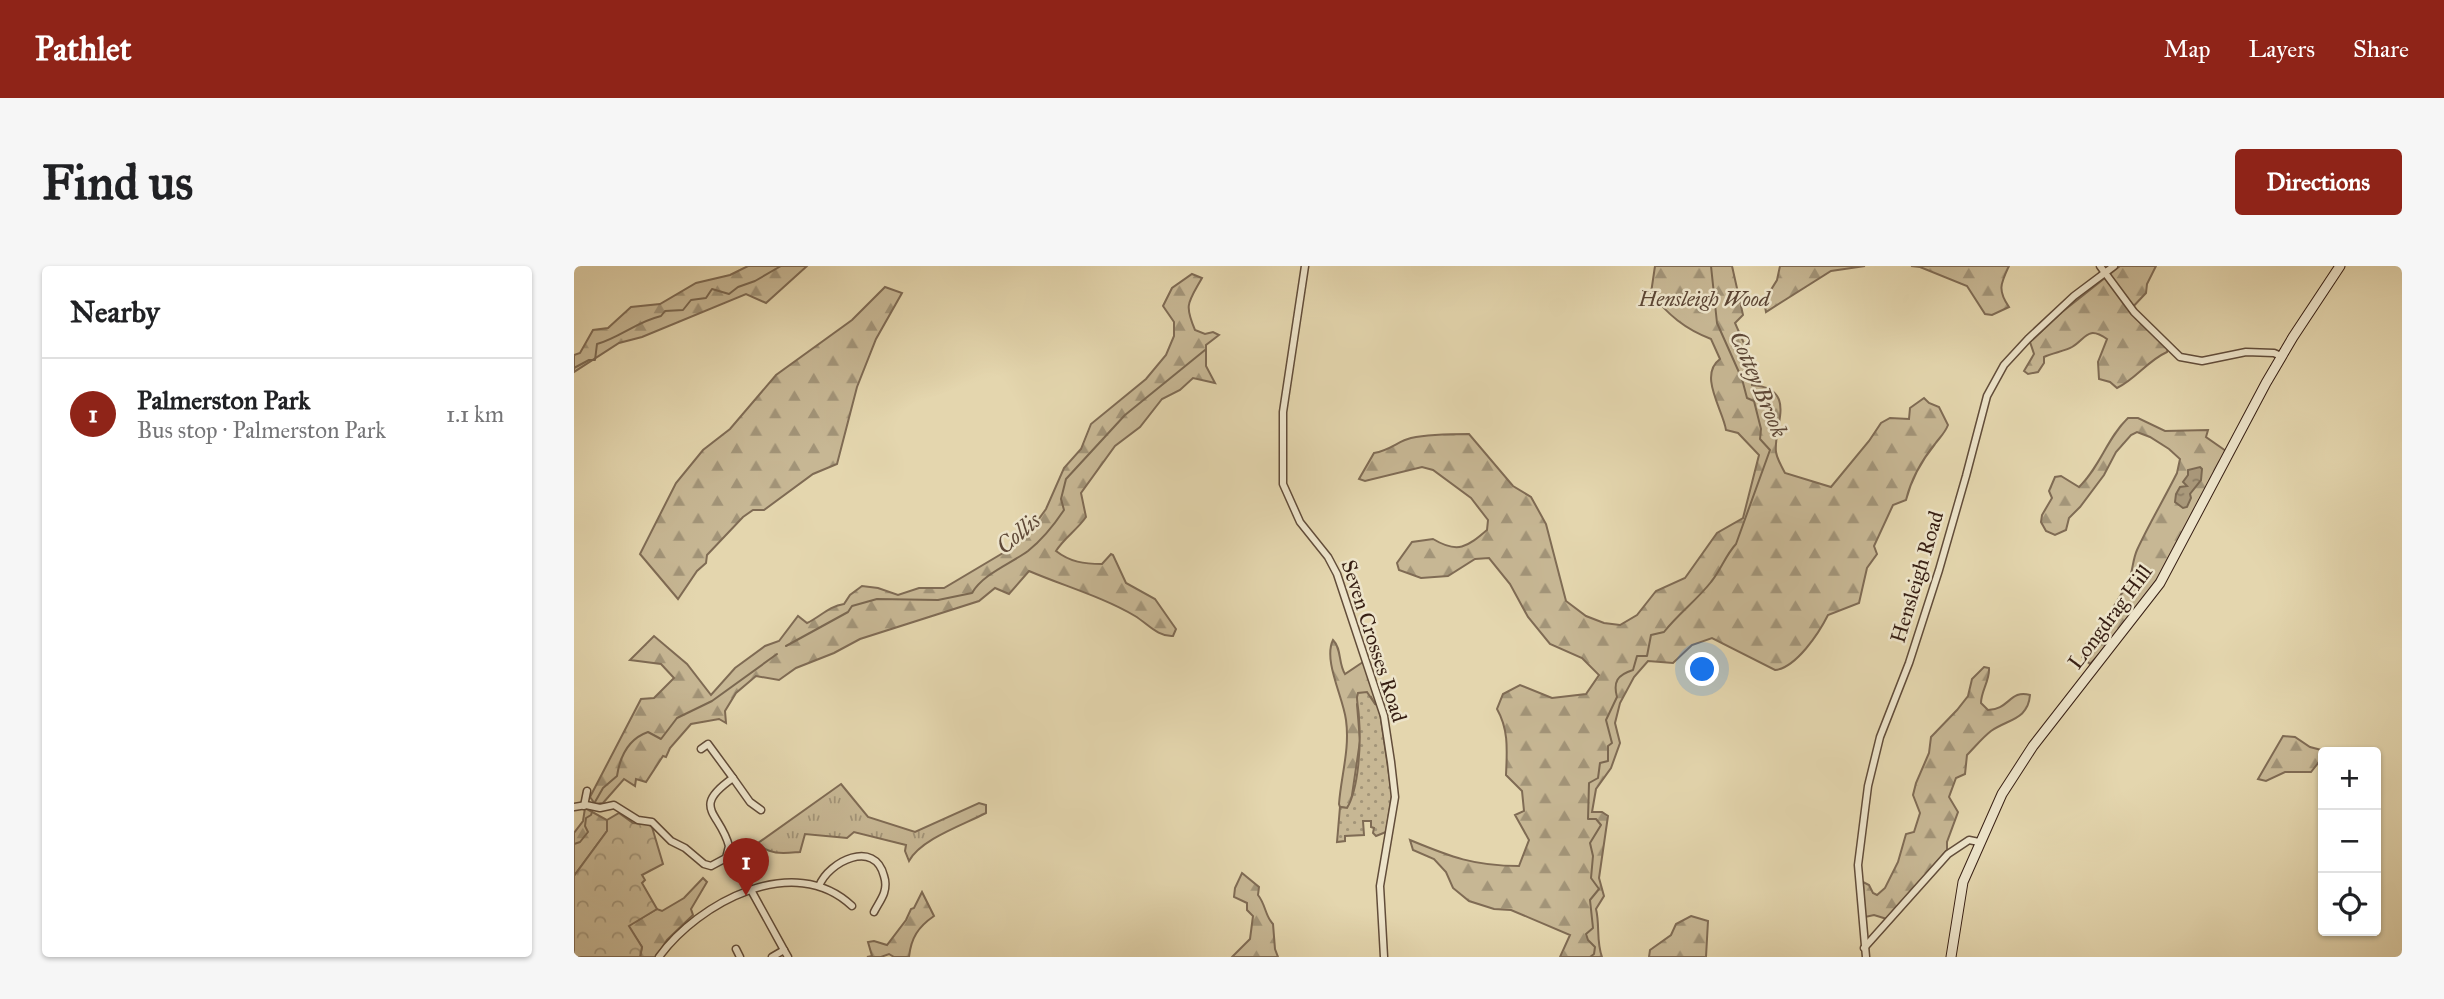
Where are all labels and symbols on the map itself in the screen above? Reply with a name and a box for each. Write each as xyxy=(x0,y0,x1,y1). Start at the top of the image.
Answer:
park label: Hensleigh Wood xyxy=(1637,286,1772,312)
water label: Cottey Brook xyxy=(1724,327,1794,441)
water label: Collis xyxy=(990,506,1046,560)
street label: Hensleigh Road xyxy=(1885,507,1950,646)
street label: Seven Crosses Road xyxy=(1336,557,1413,726)
street label: Longdrag Hill xyxy=(2062,559,2158,674)
your location xyxy=(1685,652,1719,686)
pin: 1 xyxy=(723,838,769,896)

